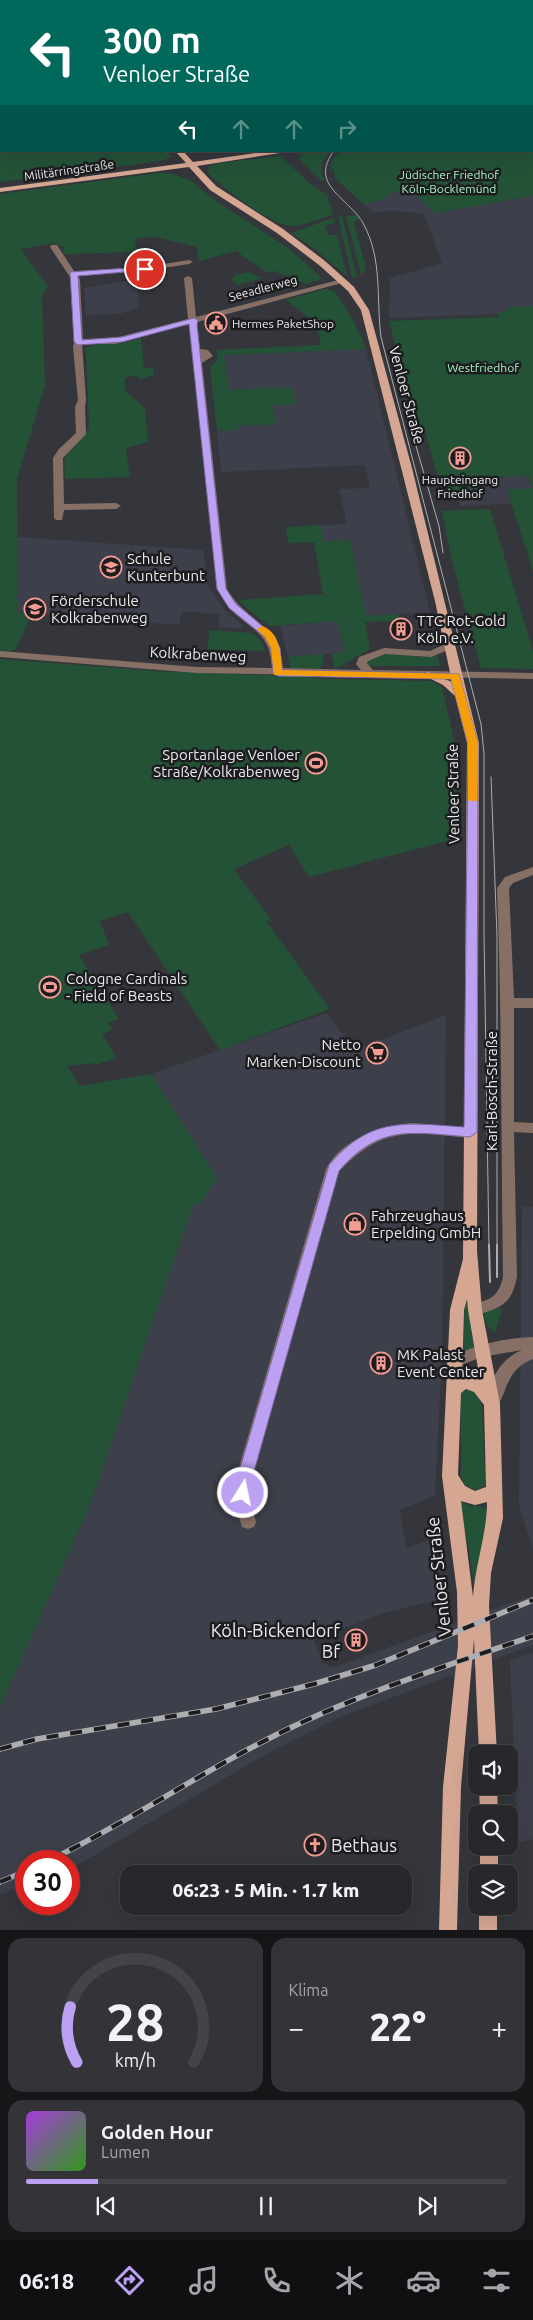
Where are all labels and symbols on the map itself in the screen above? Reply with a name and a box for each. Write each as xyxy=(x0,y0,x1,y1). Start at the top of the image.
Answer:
street label: Militärringstraße xyxy=(23,157,115,183)
park label: Jüdischer Friedhof Köln-Bocklemünd xyxy=(399,168,499,195)
pin xyxy=(124,248,166,290)
street label: Seeadlerweg xyxy=(227,273,299,303)
public building icon: Hermes PaketShop xyxy=(204,311,228,335)
place label: Hermes PaketShop xyxy=(232,317,334,330)
street label: Venloer Straße xyxy=(386,344,428,446)
park label: Westfriedhof xyxy=(447,361,519,374)
building icon: Haupteingang Friedhof xyxy=(448,446,472,470)
place label: Haupteingang Friedhof xyxy=(422,473,498,500)
place label: Schule Kunterbunt xyxy=(127,550,205,584)
school or university icon: Schule Kunterbunt xyxy=(99,555,123,579)
place label: Förderschule Kolkrabenweg xyxy=(51,592,148,626)
school or university icon: Förderschule Kolkrabenweg xyxy=(23,597,47,621)
place label: TTC Rot-Gold Köln e.V. xyxy=(417,612,506,646)
building icon: TTC Rot-Gold Köln e.V. xyxy=(389,617,413,641)
street label: Kolkrabenweg xyxy=(149,643,247,665)
street label: Venloer Straße xyxy=(444,744,462,844)
place label: Sportanlage Venloer Straße/Kolkrabenweg xyxy=(153,746,300,780)
sports icon: Sportanlage Venloer Straße/Kolkrabenweg xyxy=(304,751,328,775)
place label: Cologne Cardinals - Field of Beasts xyxy=(66,970,187,1004)
sports icon: Cologne Cardinals - Field of Beasts xyxy=(38,975,62,999)
street label: Karl-Bosch-Straße xyxy=(483,1031,500,1151)
place label: Netto Marken-Discount xyxy=(247,1036,361,1070)
supermarket icon: Netto Marken-Discount xyxy=(365,1041,389,1065)
place label: Fahrzeughaus Erpelding GmbH xyxy=(371,1207,481,1241)
shop icon: Fahrzeughaus Erpelding GmbH xyxy=(343,1212,367,1236)
place label: MK Palast Event Center xyxy=(397,1346,485,1380)
building icon: MK Palast Event Center xyxy=(369,1351,393,1375)
position arrow xyxy=(216,1466,268,1518)
street label: Venloer Straße xyxy=(422,1516,454,1638)
place label: Köln-Bickendorf Bf xyxy=(211,1620,340,1661)
building icon: Köln-Bickendorf Bf xyxy=(344,1628,368,1652)
church icon: Bethaus xyxy=(303,1833,327,1857)
place label: Bethaus xyxy=(331,1835,397,1855)
speed limit sign: 30 xyxy=(15,1850,80,1915)

